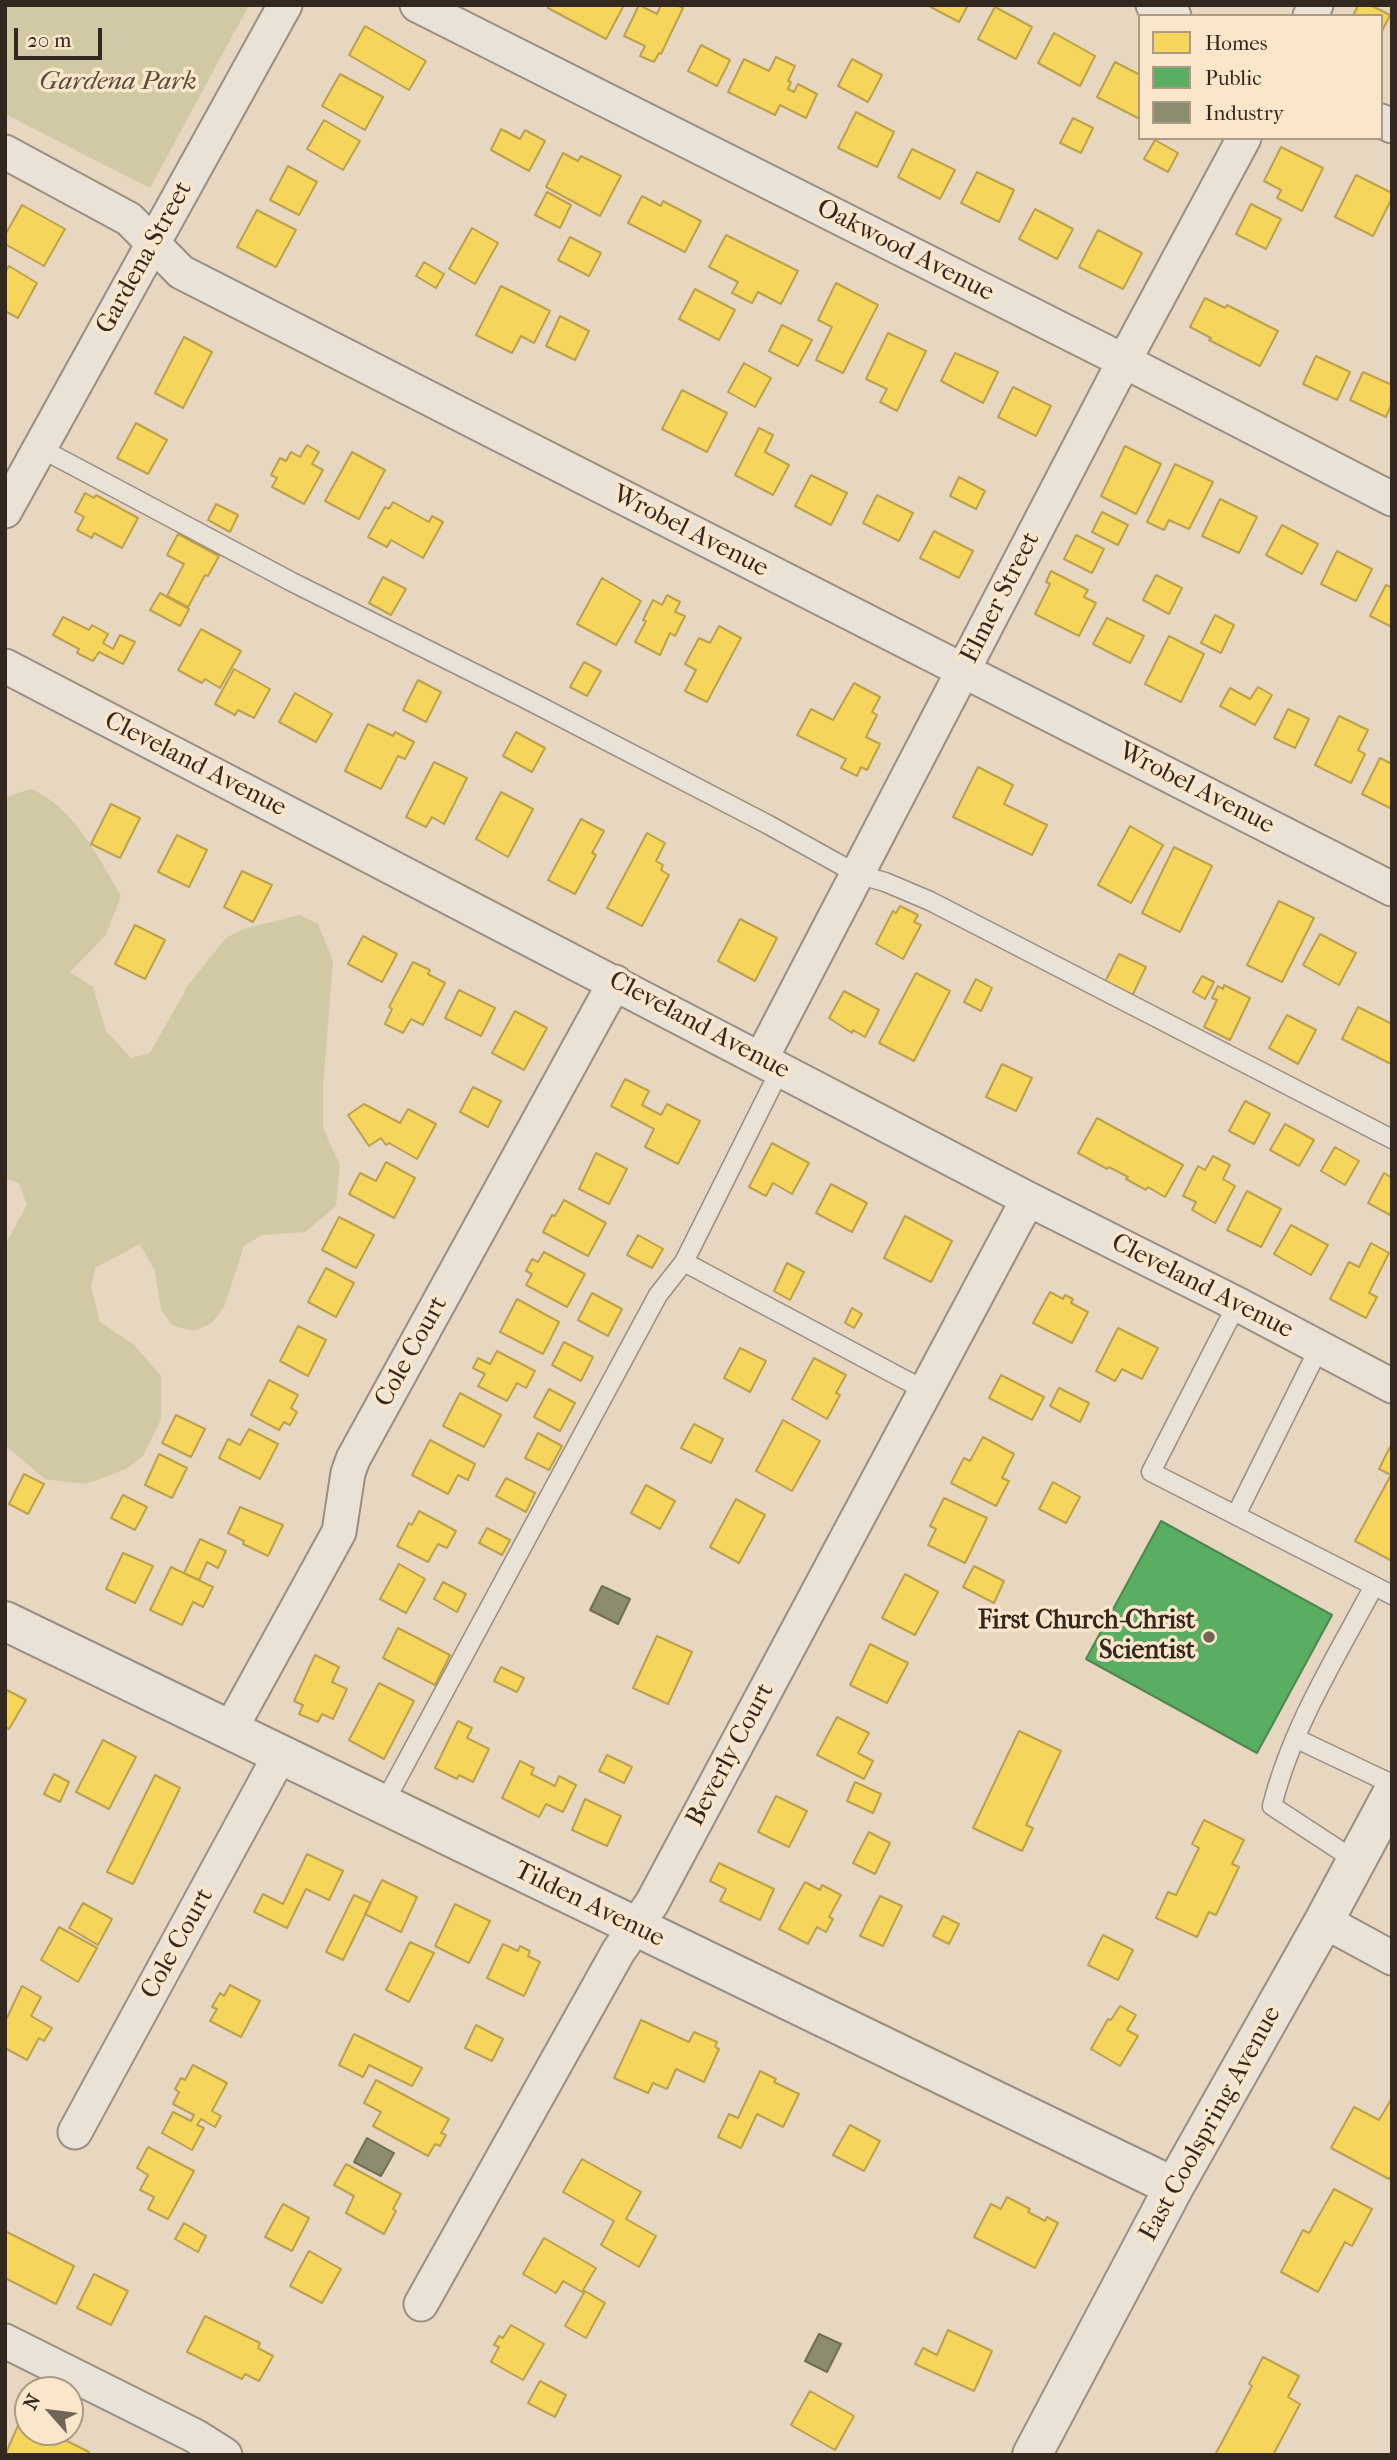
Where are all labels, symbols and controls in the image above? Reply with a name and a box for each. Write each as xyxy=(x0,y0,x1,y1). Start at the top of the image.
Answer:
scale bar xyxy=(18,14,105,58)
legend xyxy=(1138,14,1383,140)
text: 20 m xyxy=(27,28,71,52)
text: Homes xyxy=(1205,31,1267,55)
text: Public xyxy=(1205,66,1261,90)
park label: Gardena Park xyxy=(39,67,197,99)
text: Industry xyxy=(1205,101,1284,125)
street label: Gardena Street xyxy=(90,176,200,340)
street label: Oakwood Avenue xyxy=(811,193,999,309)
street label: Wrobel Avenue xyxy=(607,479,773,585)
street label: Elmer Street xyxy=(955,527,1047,669)
street label: Cleveland Avenue xyxy=(99,706,291,824)
street label: Wrobel Avenue xyxy=(1113,736,1279,842)
street label: Cleveland Avenue xyxy=(603,965,795,1087)
street label: Cleveland Avenue xyxy=(1106,1228,1298,1346)
street label: Cole Court xyxy=(369,1291,455,1413)
place label: First Church-Christ Scientist xyxy=(978,1606,1195,1668)
marker: First Church-Christ Scientist xyxy=(1201,1629,1217,1645)
street label: Beverly Court xyxy=(680,1678,782,1832)
street label: Tilden Avenue xyxy=(509,1855,669,1955)
street label: Cole Court xyxy=(135,1883,221,2005)
street label: East Coolspring Avenue xyxy=(1133,2001,1289,2247)
north arrow xyxy=(14,2376,84,2446)
text: N xyxy=(19,2391,45,2414)

